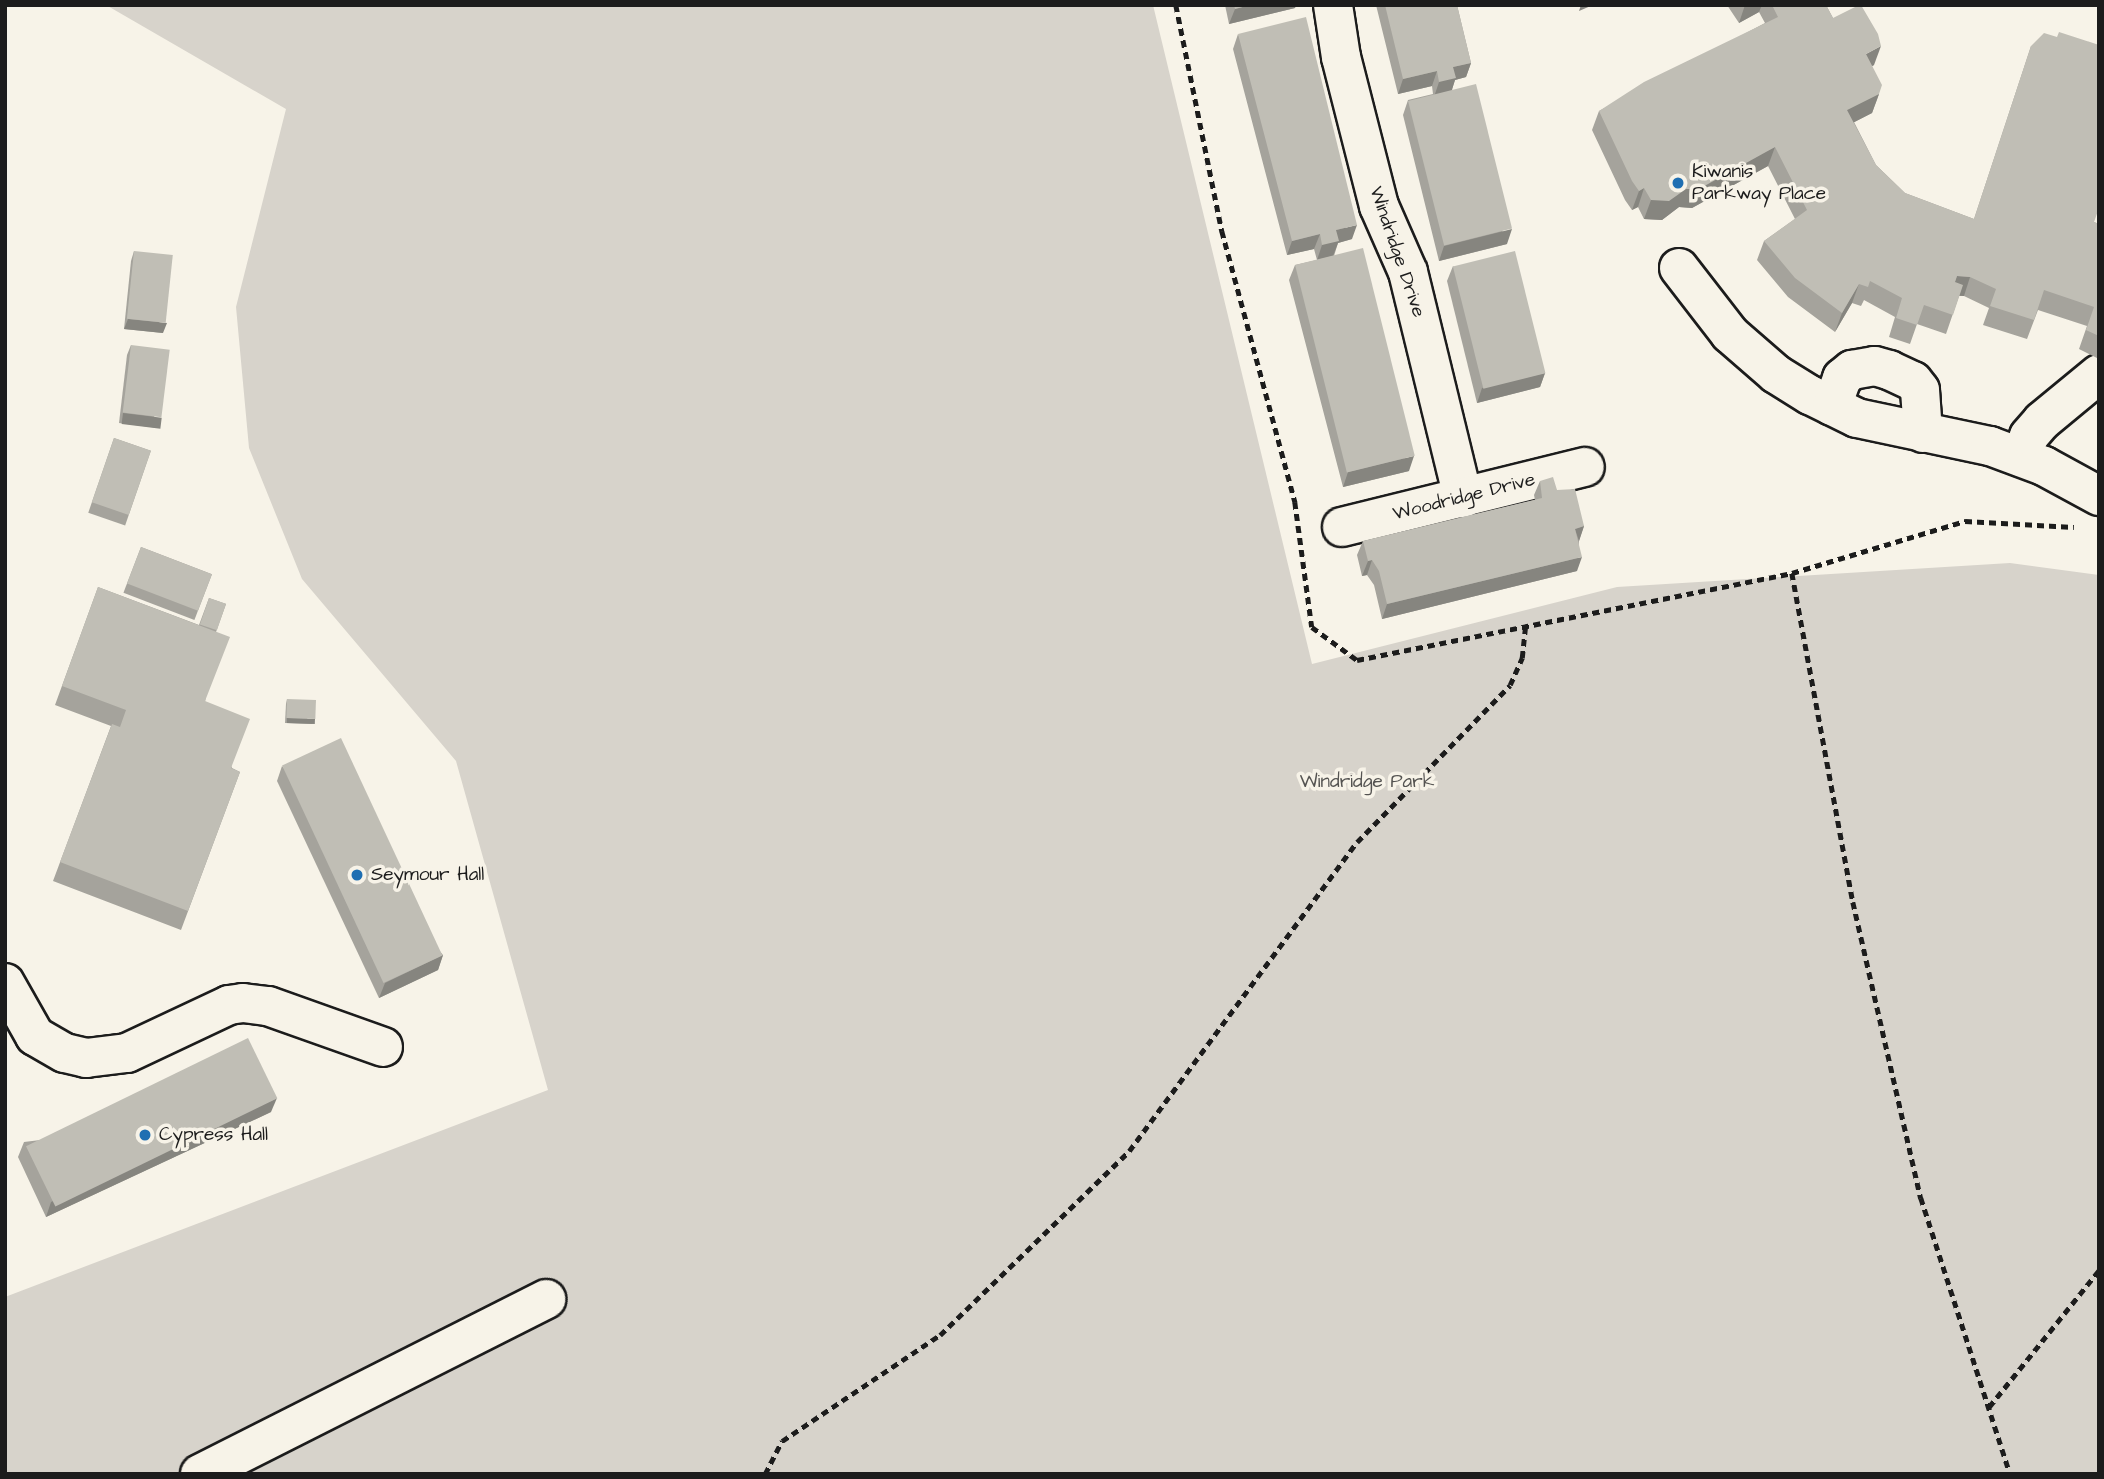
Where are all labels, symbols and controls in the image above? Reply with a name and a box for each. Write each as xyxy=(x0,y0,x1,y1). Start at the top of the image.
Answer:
place label: Kiwanis Parkway Place xyxy=(1692,161,1826,205)
marker: Kiwanis Parkway Place xyxy=(1670,175,1686,191)
street label: Windridge Drive xyxy=(1364,184,1430,320)
street label: Woodridge Drive xyxy=(1391,468,1537,526)
park label: Windridge Park xyxy=(1300,771,1434,793)
place label: Seymour Hall xyxy=(371,864,484,886)
marker: Seymour Hall xyxy=(349,867,365,883)
place label: Cypress Hall xyxy=(159,1124,268,1146)
marker: Cypress Hall xyxy=(137,1127,153,1143)

